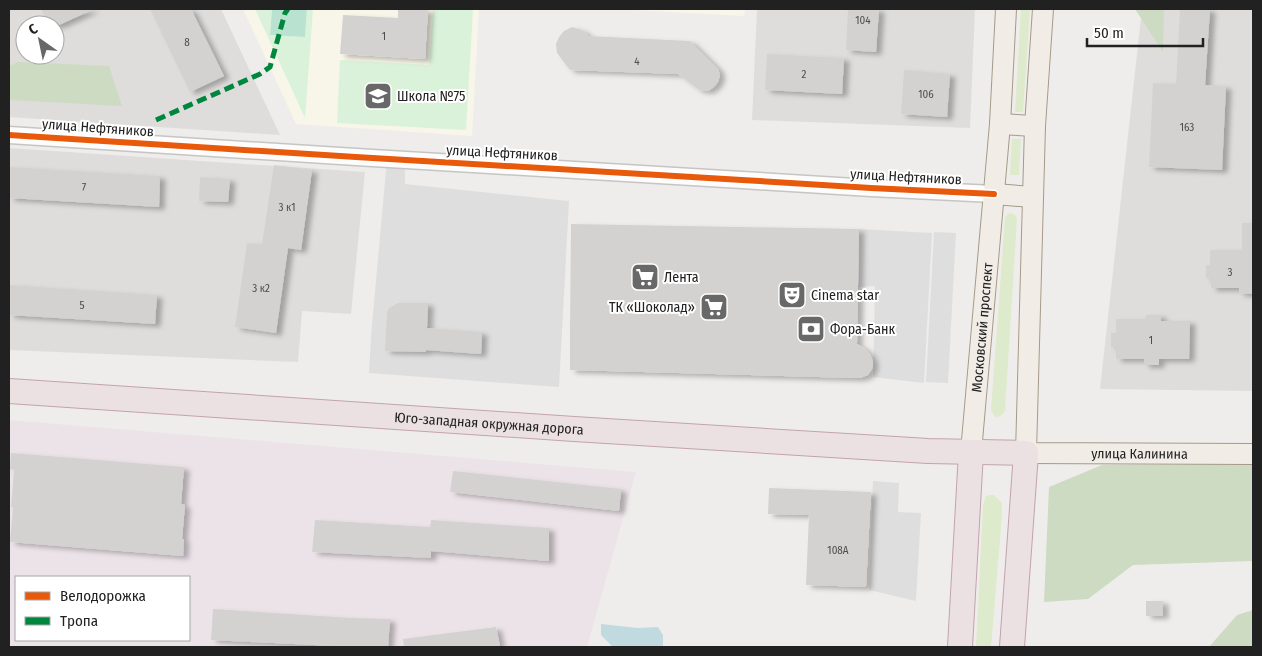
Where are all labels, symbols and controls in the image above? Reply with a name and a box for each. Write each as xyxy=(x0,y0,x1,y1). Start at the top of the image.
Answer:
house number: 104 xyxy=(855,14,871,27)
north arrow xyxy=(15,15,65,65)
scale bar xyxy=(1087,15,1203,47)
text: С xyxy=(25,20,41,39)
text: 50 m xyxy=(1094,24,1124,42)
house number: 1 xyxy=(382,30,386,43)
house number: 8 xyxy=(184,36,190,49)
house number: 4 xyxy=(634,55,640,68)
house number: 2 xyxy=(802,68,807,81)
school or university icon: Школа №75 xyxy=(363,81,393,111)
place label: Школа №75 xyxy=(397,88,465,105)
house number: 106 xyxy=(918,88,934,101)
street label: улица Нефтяников xyxy=(42,116,154,140)
house number: 163 xyxy=(1180,121,1194,134)
street label: улица Нефтяников xyxy=(446,142,558,164)
street label: улица Нефтяников xyxy=(850,166,962,188)
house number: 7 xyxy=(82,181,87,194)
house number: 3 к1 xyxy=(279,201,295,214)
supermarket icon: Лента xyxy=(630,262,660,292)
street label: Московский проспект xyxy=(968,262,996,393)
house number: 3 xyxy=(1228,266,1233,279)
place label: Лента xyxy=(664,269,699,286)
theatre icon: Cinema star xyxy=(777,280,807,310)
house number: 3 к2 xyxy=(252,282,270,295)
place label: Cinema star xyxy=(811,287,879,304)
supermarket icon: ТК «Шоколад» xyxy=(699,292,729,322)
house number: 5 xyxy=(79,299,85,312)
place label: ТК «Шоколад» xyxy=(609,299,695,316)
bank icon: Фора-Банк xyxy=(796,314,826,344)
place label: Фора-Банк xyxy=(830,321,896,338)
house number: 1 xyxy=(1149,334,1153,347)
street label: Юго-западная окружная дорога xyxy=(394,408,584,438)
street label: улица Калинина xyxy=(1091,445,1188,462)
house number: 108А xyxy=(827,544,849,557)
legend xyxy=(15,576,190,641)
text: Велодорожка xyxy=(60,587,146,605)
text: Тропа xyxy=(60,612,98,630)

